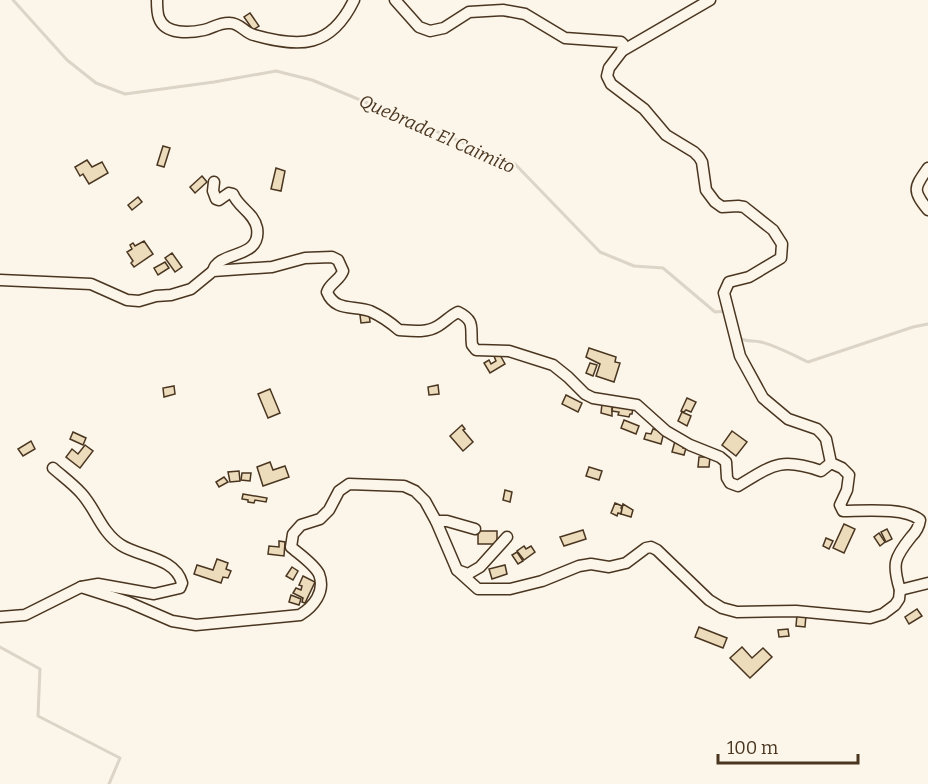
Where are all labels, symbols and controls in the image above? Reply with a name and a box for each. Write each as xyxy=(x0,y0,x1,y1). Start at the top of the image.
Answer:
water label: Quebrada El Caimito xyxy=(356,90,518,178)
scale bar xyxy=(718,727,858,765)
text: 100 m xyxy=(727,737,778,759)

